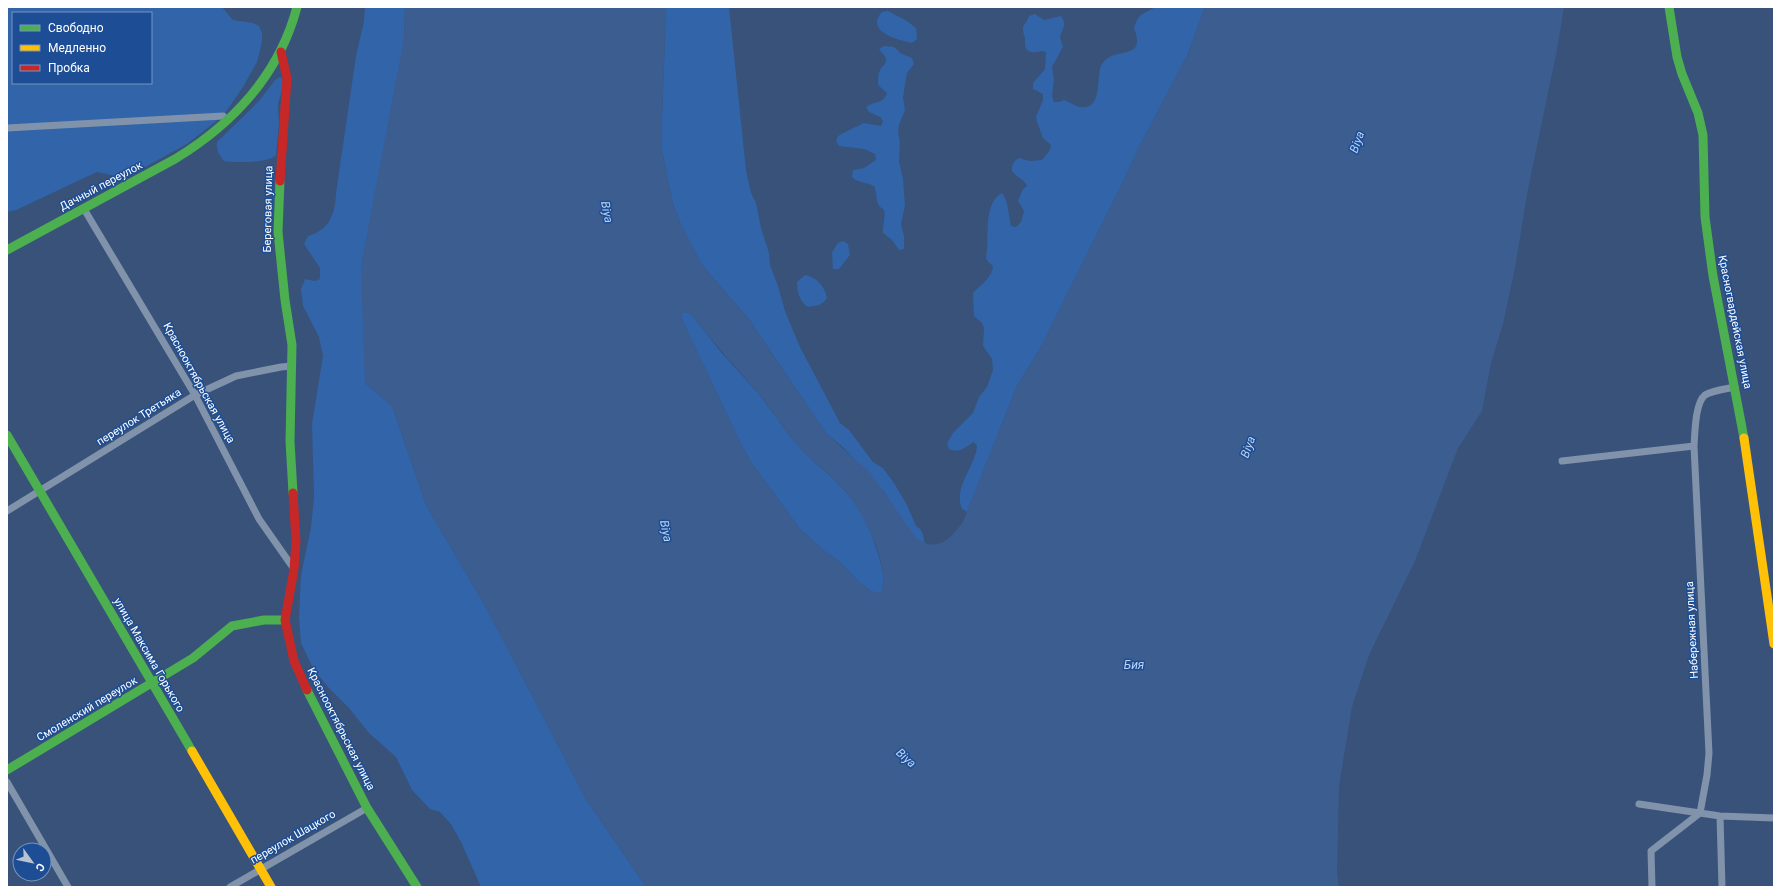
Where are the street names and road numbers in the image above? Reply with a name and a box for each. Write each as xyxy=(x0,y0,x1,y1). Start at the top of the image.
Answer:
street label: Дачный переулок xyxy=(57,159,145,213)
street label: Береговая улица xyxy=(261,165,275,253)
street label: Красногвардейская улица xyxy=(1716,254,1754,390)
street label: Краснооктябрьская улица xyxy=(160,320,238,446)
street label: переулок Третьяка xyxy=(94,386,184,448)
street label: Набережная улица xyxy=(1683,581,1701,679)
street label: улица Максима Горького xyxy=(111,596,187,714)
street label: Краснооктябрьская улица xyxy=(304,666,378,792)
street label: Смоленский переулок xyxy=(34,674,140,744)
street label: переулок Шацкого xyxy=(248,807,338,867)

